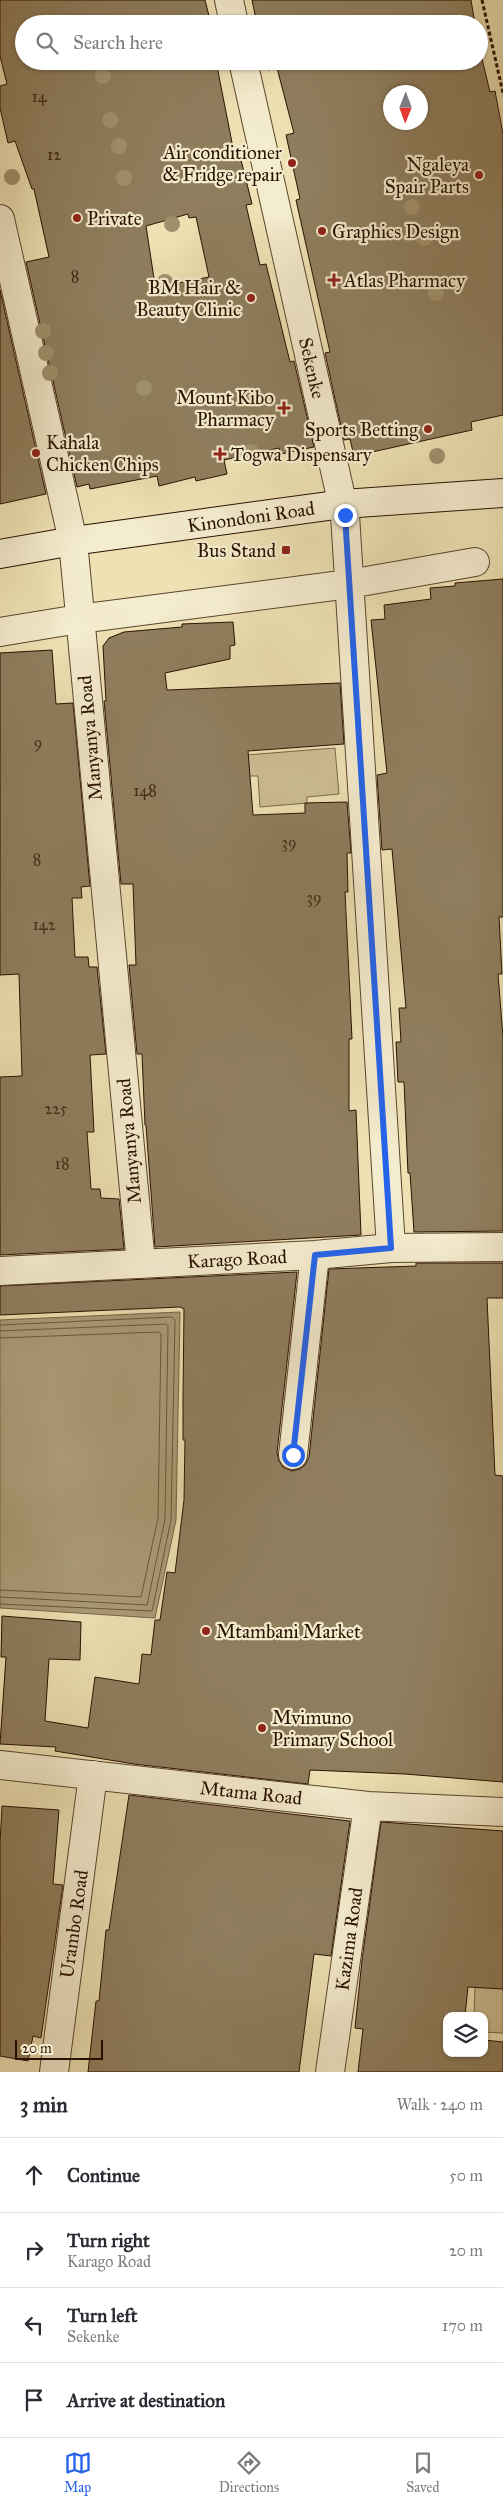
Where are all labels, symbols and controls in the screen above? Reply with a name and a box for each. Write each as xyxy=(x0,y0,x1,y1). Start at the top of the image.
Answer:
search box xyxy=(15,15,488,70)
icon: search xyxy=(33,29,61,57)
text: Search here xyxy=(73,31,163,54)
north arrow xyxy=(383,85,428,130)
house number: 14 xyxy=(31,87,48,106)
place label: Air conditioner & Fridge repair xyxy=(162,141,283,187)
house number: 12 xyxy=(47,145,61,164)
place label: Ngaleya Spair Parts xyxy=(385,153,470,198)
marker: Air conditioner & Fridge repair xyxy=(286,157,298,169)
marker: Ngaleya Spair Parts xyxy=(473,169,485,181)
place label: Private xyxy=(87,207,142,230)
marker: Private xyxy=(71,212,83,224)
place label: Graphics Design xyxy=(332,220,459,244)
marker: Graphics Design xyxy=(316,225,328,237)
house number: 8 xyxy=(71,267,79,286)
place label: Atlas Pharmacy xyxy=(343,269,466,292)
marker: Atlas Pharmacy xyxy=(328,274,340,286)
place label: BM Hair & Beauty Clinic xyxy=(136,276,241,321)
marker: BM Hair & Beauty Clinic xyxy=(245,292,257,304)
street label: Sekenke xyxy=(294,335,330,401)
place label: Mount Kibo Pharmacy xyxy=(176,386,275,431)
marker: Mount Kibo Pharmacy xyxy=(278,402,290,414)
place label: Sports Betting xyxy=(305,418,418,442)
marker: Sports Betting xyxy=(422,423,434,435)
place label: Kahala Chicken Chips xyxy=(46,431,159,476)
place label: Togwa Dispensary xyxy=(231,443,373,467)
marker: Kahala Chicken Chips xyxy=(30,447,42,459)
marker: Togwa Dispensary xyxy=(213,447,227,461)
street label: Kinondoni Road xyxy=(186,497,317,537)
route end xyxy=(334,504,357,527)
place label: Bus Stand xyxy=(197,539,276,562)
marker: Bus Stand xyxy=(280,544,292,556)
street label: Manyanya Road xyxy=(73,674,107,802)
house number: 9 xyxy=(34,733,42,752)
house number: 148 xyxy=(133,781,157,800)
house number: 39 xyxy=(282,833,297,852)
house number: 8 xyxy=(33,850,41,869)
house number: 39 xyxy=(307,888,322,907)
house number: 142 xyxy=(32,915,56,934)
street label: Manyanya Road xyxy=(112,1077,146,1205)
house number: 225 xyxy=(44,1099,68,1118)
house number: 18 xyxy=(55,1154,69,1173)
street label: Karago Road xyxy=(187,1245,288,1274)
route start xyxy=(282,1444,305,1467)
place label: Mtambani Market xyxy=(216,1620,361,1643)
marker: Mtambani Market xyxy=(200,1625,212,1637)
place label: Mvimuno Primary School xyxy=(272,1706,394,1751)
marker: Mvimuno Primary School xyxy=(256,1722,268,1734)
street label: Mtama Road xyxy=(199,1776,304,1810)
street label: Urambo Road xyxy=(55,1868,93,1980)
street label: Kazima Road xyxy=(330,1885,368,1992)
map controls xyxy=(443,2012,488,2057)
button: layers xyxy=(443,2012,488,2057)
scale bar xyxy=(15,2037,102,2060)
text: 20 m xyxy=(22,2040,52,2057)
text: 3 min xyxy=(20,2092,68,2118)
text: Walk · 240 m xyxy=(397,2095,483,2114)
icon: ahead xyxy=(20,2161,48,2189)
text: Continue xyxy=(67,2164,140,2187)
text: 50 m xyxy=(449,2166,483,2185)
text: Turn right xyxy=(67,2229,150,2252)
icon: right xyxy=(20,2236,48,2264)
text: 20 m xyxy=(449,2241,483,2260)
text: Karago Road xyxy=(67,2252,151,2271)
text: Turn left xyxy=(67,2304,137,2327)
icon: left xyxy=(20,2311,48,2339)
text: 170 m xyxy=(442,2316,483,2335)
text: Sekenke xyxy=(67,2327,119,2346)
icon: arrive xyxy=(20,2386,48,2414)
text: Arrive at destination xyxy=(67,2389,225,2412)
tab: Map xyxy=(64,2449,92,2496)
tab: Directions xyxy=(219,2449,279,2496)
tab: Saved xyxy=(406,2449,439,2496)

